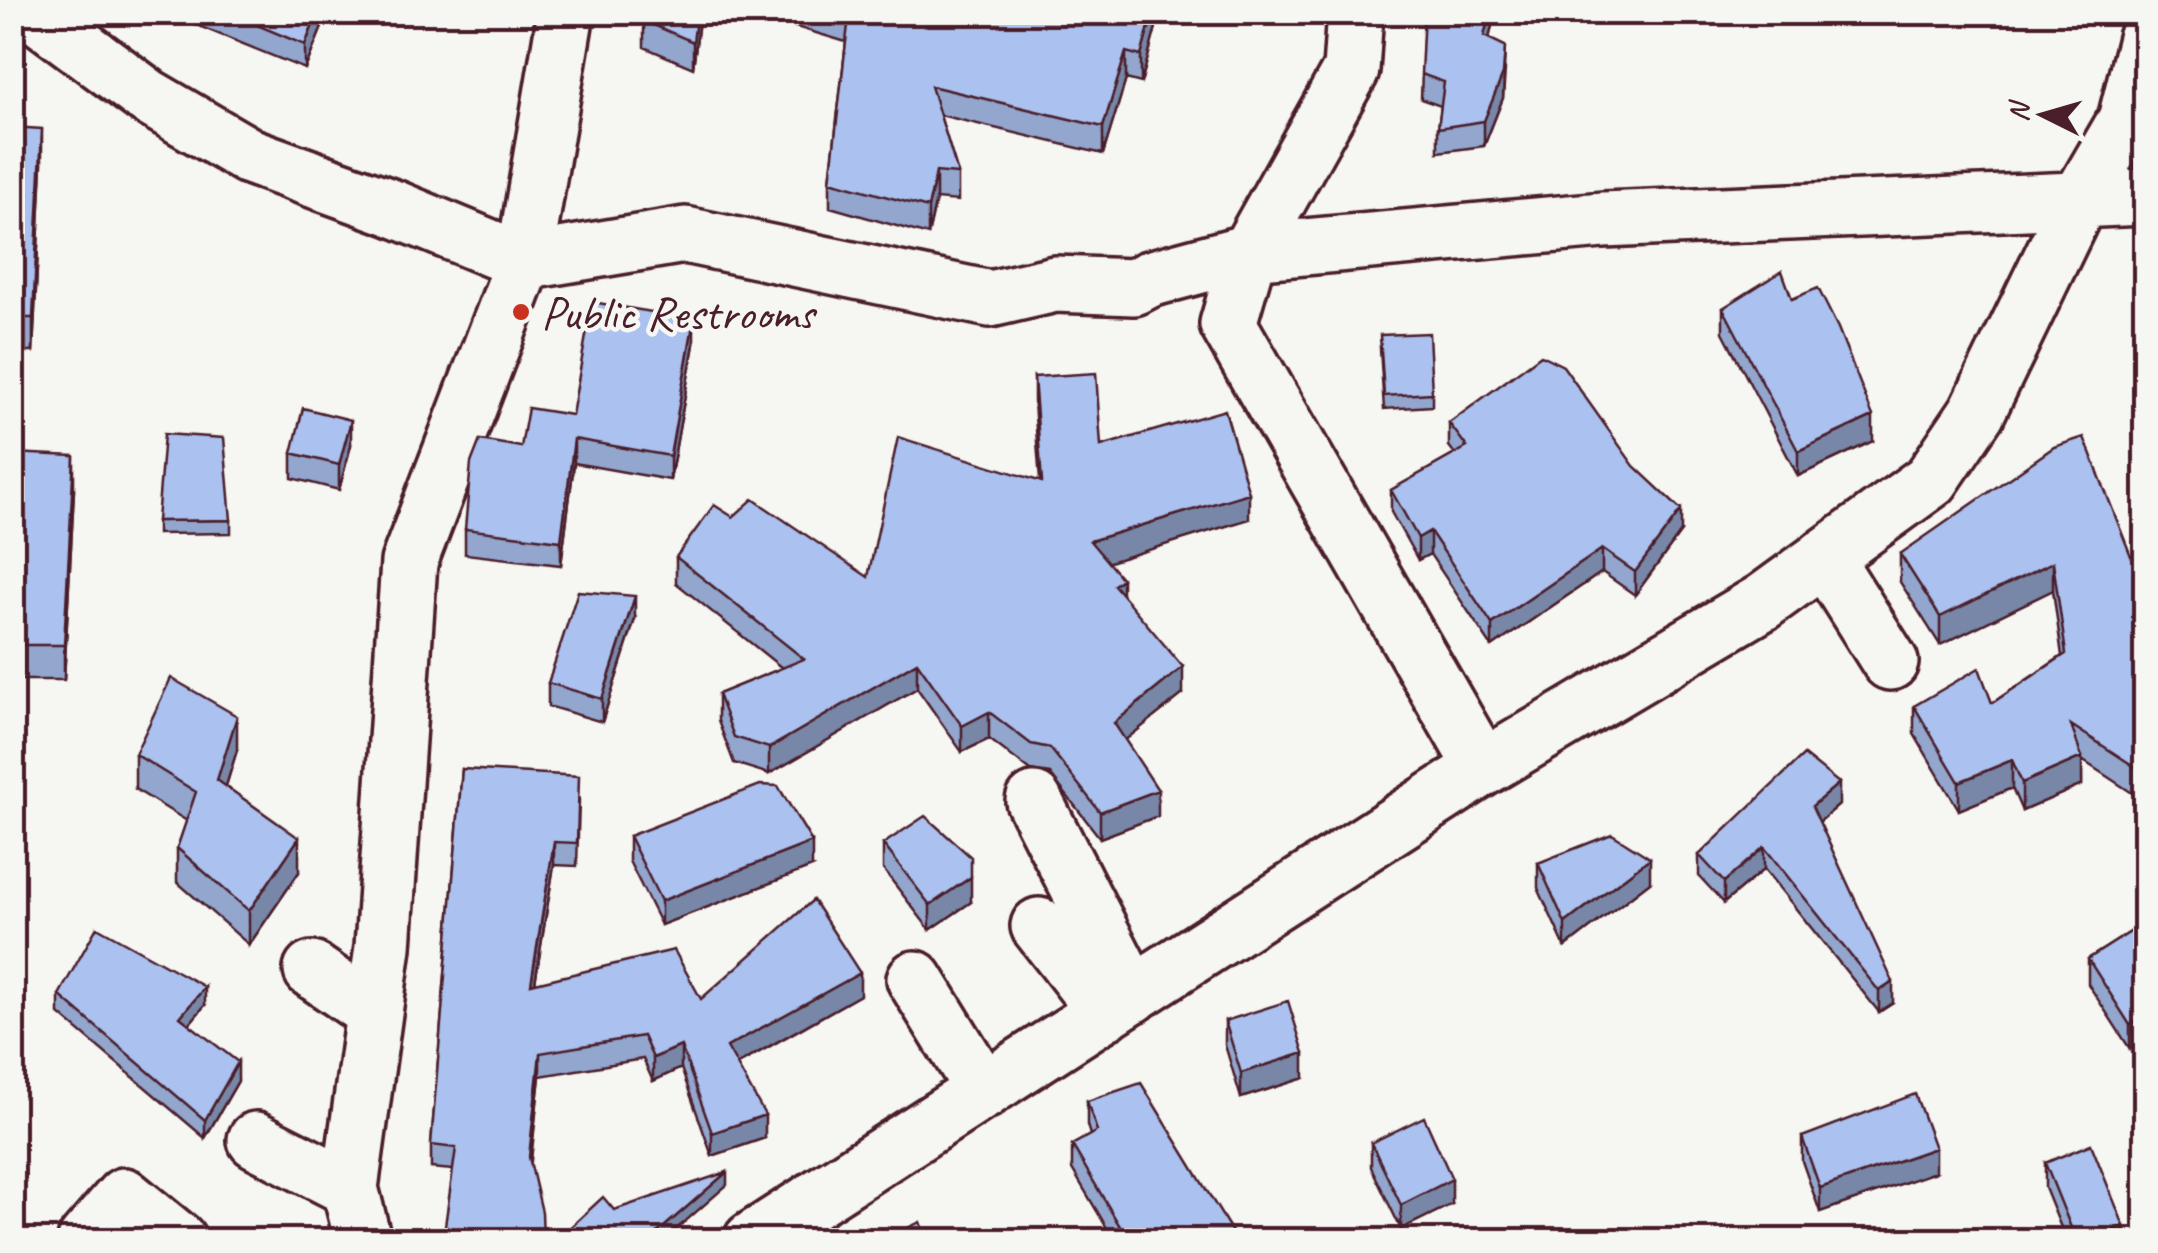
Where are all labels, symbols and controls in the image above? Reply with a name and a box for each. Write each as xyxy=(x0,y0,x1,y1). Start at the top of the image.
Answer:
north arrow xyxy=(1993,65,2093,165)
text: N xyxy=(2000,98,2037,123)
place label: Public Restrooms xyxy=(541,283,818,343)
marker: Public Restrooms xyxy=(510,301,532,323)

